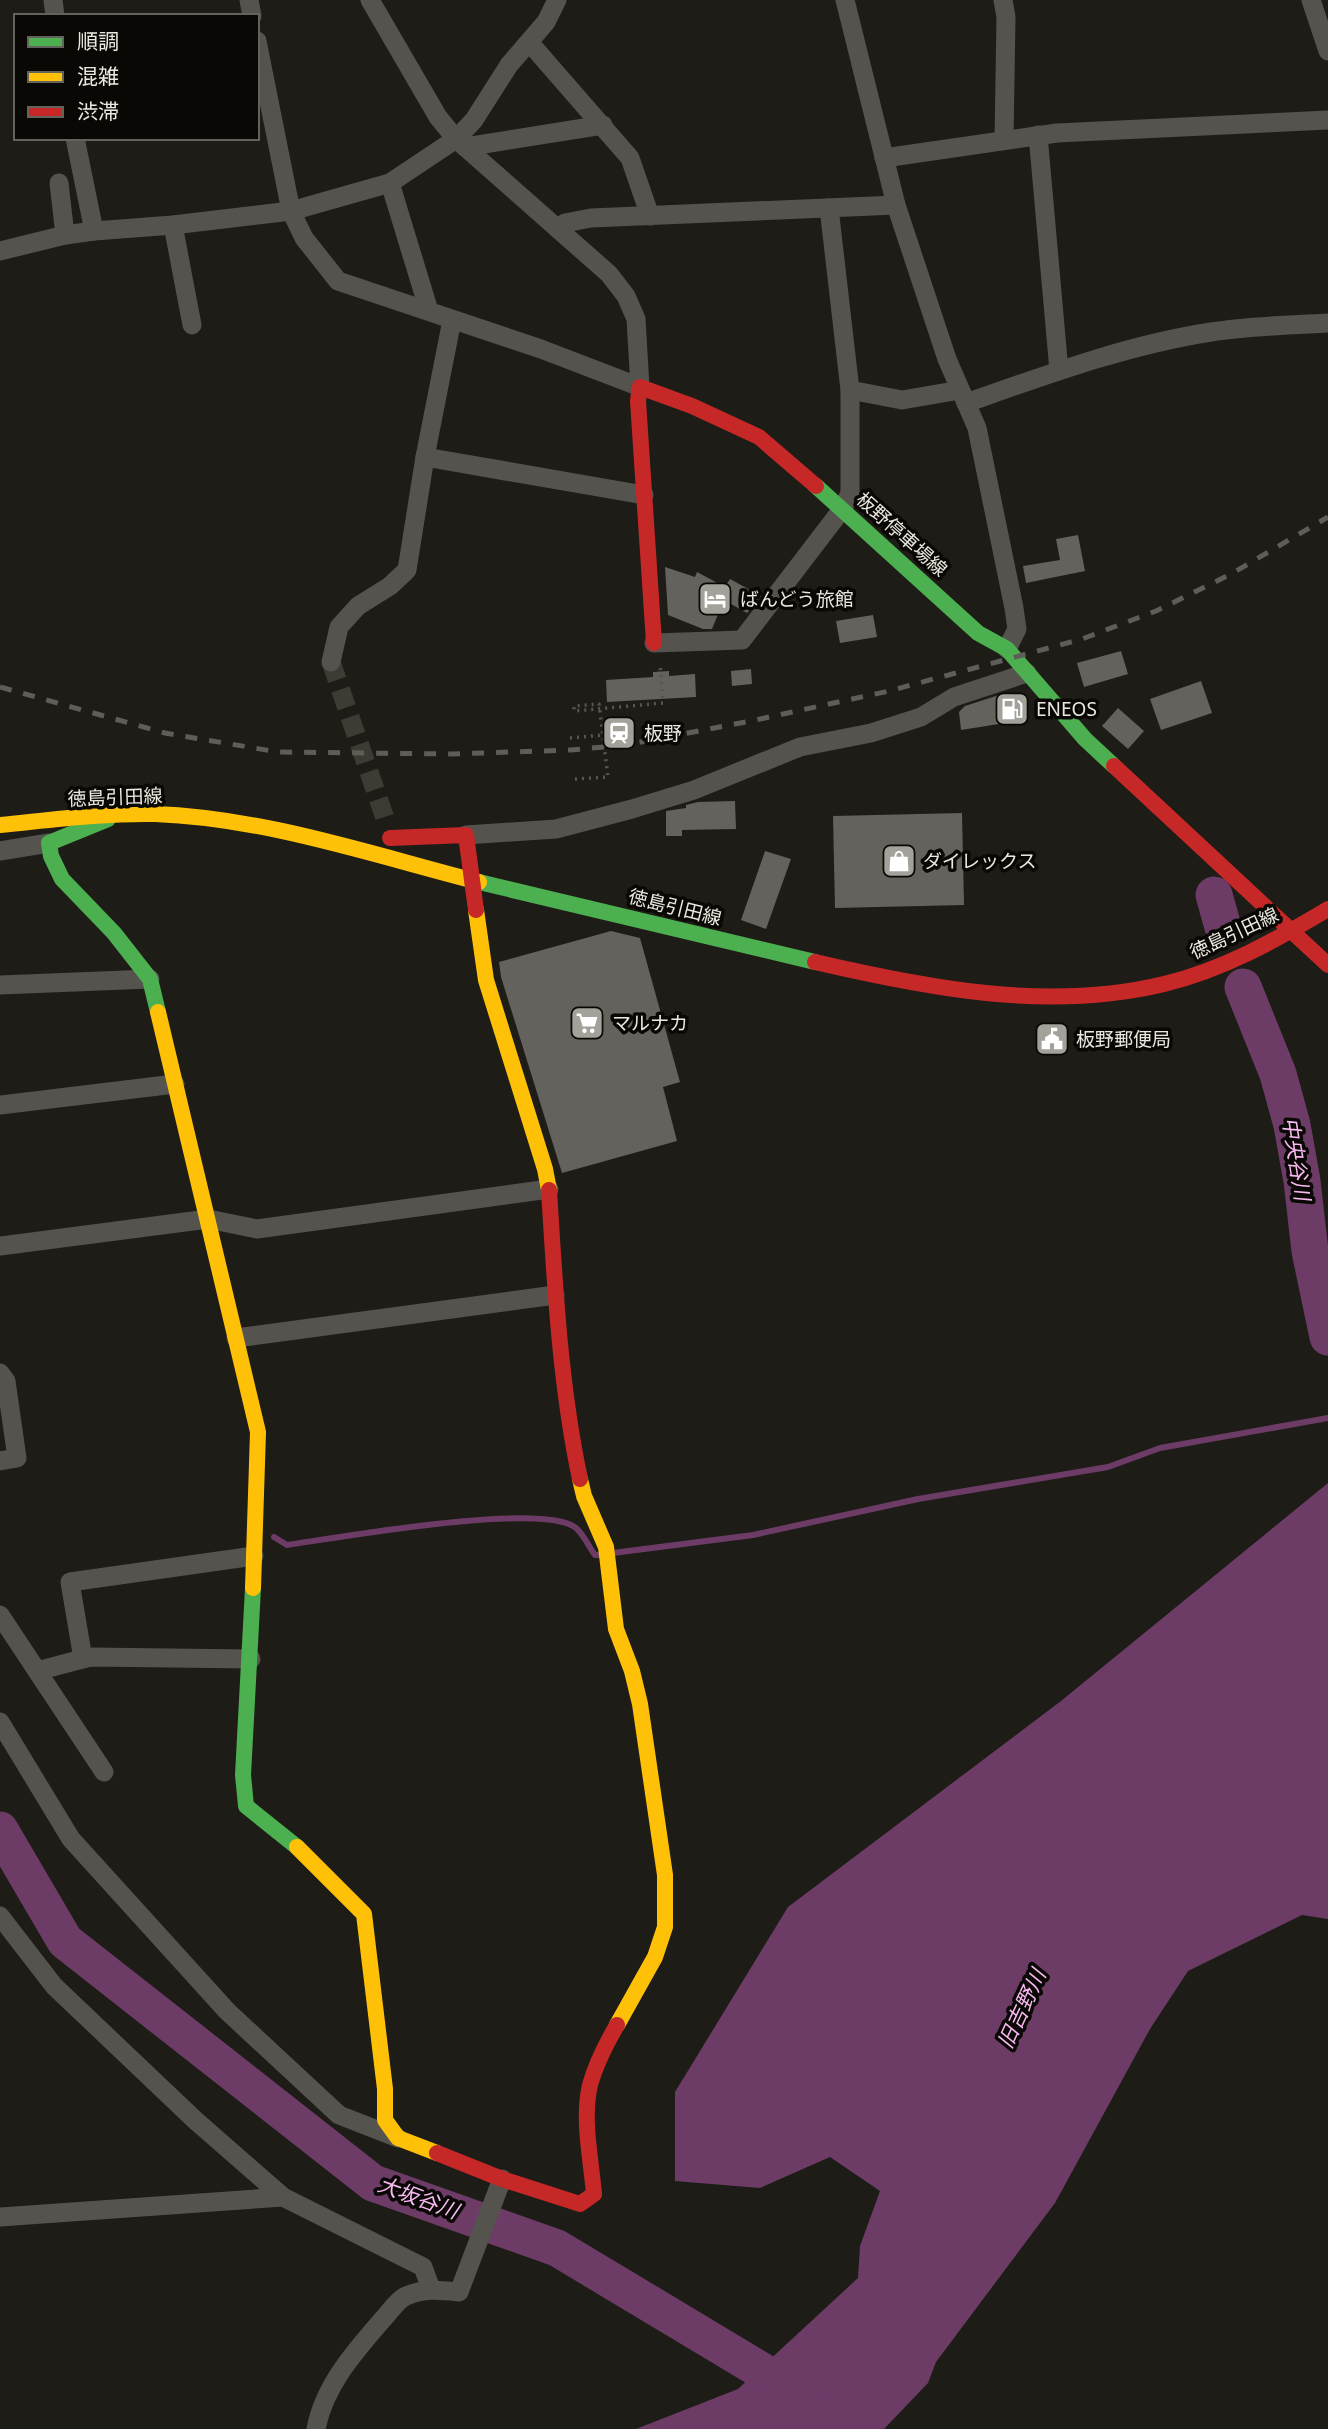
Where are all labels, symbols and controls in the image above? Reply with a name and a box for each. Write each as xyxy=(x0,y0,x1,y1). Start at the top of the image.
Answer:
legend xyxy=(14,14,259,140)
text: 順調 xyxy=(77,27,119,55)
text: 混雑 xyxy=(77,62,119,90)
text: 渋滞 xyxy=(77,97,119,125)
street label: 板野停車場線 xyxy=(851,486,953,582)
hotel icon: ばんどう旅館 xyxy=(696,580,734,618)
place label: ばんどう旅館 xyxy=(740,586,853,612)
fuel station icon: ENEOS xyxy=(993,690,1031,728)
place label: ENEOS xyxy=(1036,696,1097,722)
station icon: 板野 xyxy=(600,714,638,752)
place label: 板野 xyxy=(644,720,682,746)
street label: 徳島引田線 xyxy=(67,782,163,812)
shop icon: ダイレックス xyxy=(880,842,918,880)
place label: ダイレックス xyxy=(923,848,1036,874)
street label: 徳島引田線 xyxy=(626,883,724,931)
street label: 徳島引田線 xyxy=(1185,901,1283,965)
supermarket icon: マルナカ xyxy=(568,1004,606,1042)
place label: マルナカ xyxy=(612,1010,688,1036)
public building icon: 板野郵便局 xyxy=(1033,1020,1071,1058)
place label: 板野郵便局 xyxy=(1076,1026,1171,1052)
water label: 中央谷川 xyxy=(1277,1115,1318,1204)
water label: 旧吉野川 xyxy=(991,1963,1052,2053)
water label: 大坂谷川 xyxy=(374,2170,464,2225)

